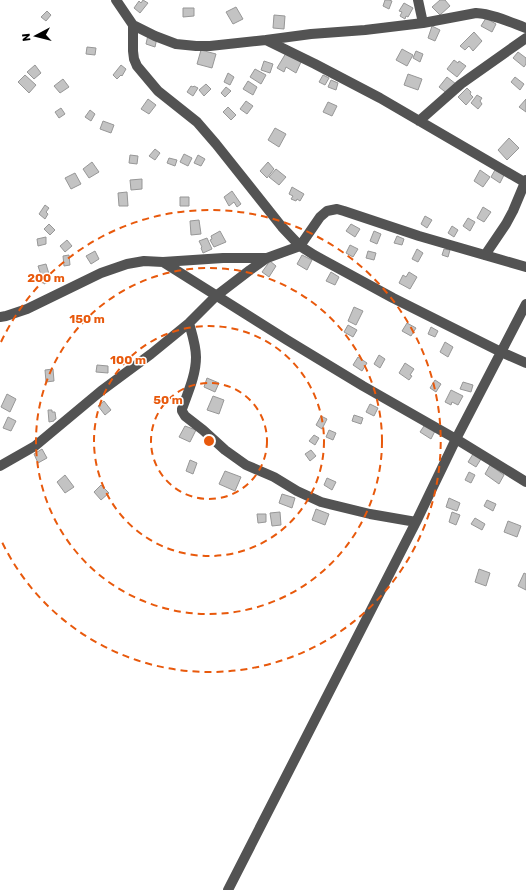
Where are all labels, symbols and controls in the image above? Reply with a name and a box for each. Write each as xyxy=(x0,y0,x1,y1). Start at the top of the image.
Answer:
north arrow xyxy=(16,16,56,56)
text: N xyxy=(20,32,34,42)
text: 200 m xyxy=(27,271,65,285)
text: 150 m xyxy=(69,312,105,326)
text: 100 m xyxy=(110,353,146,367)
text: 50 m xyxy=(153,393,183,407)
centre of rings xyxy=(202,434,216,448)

